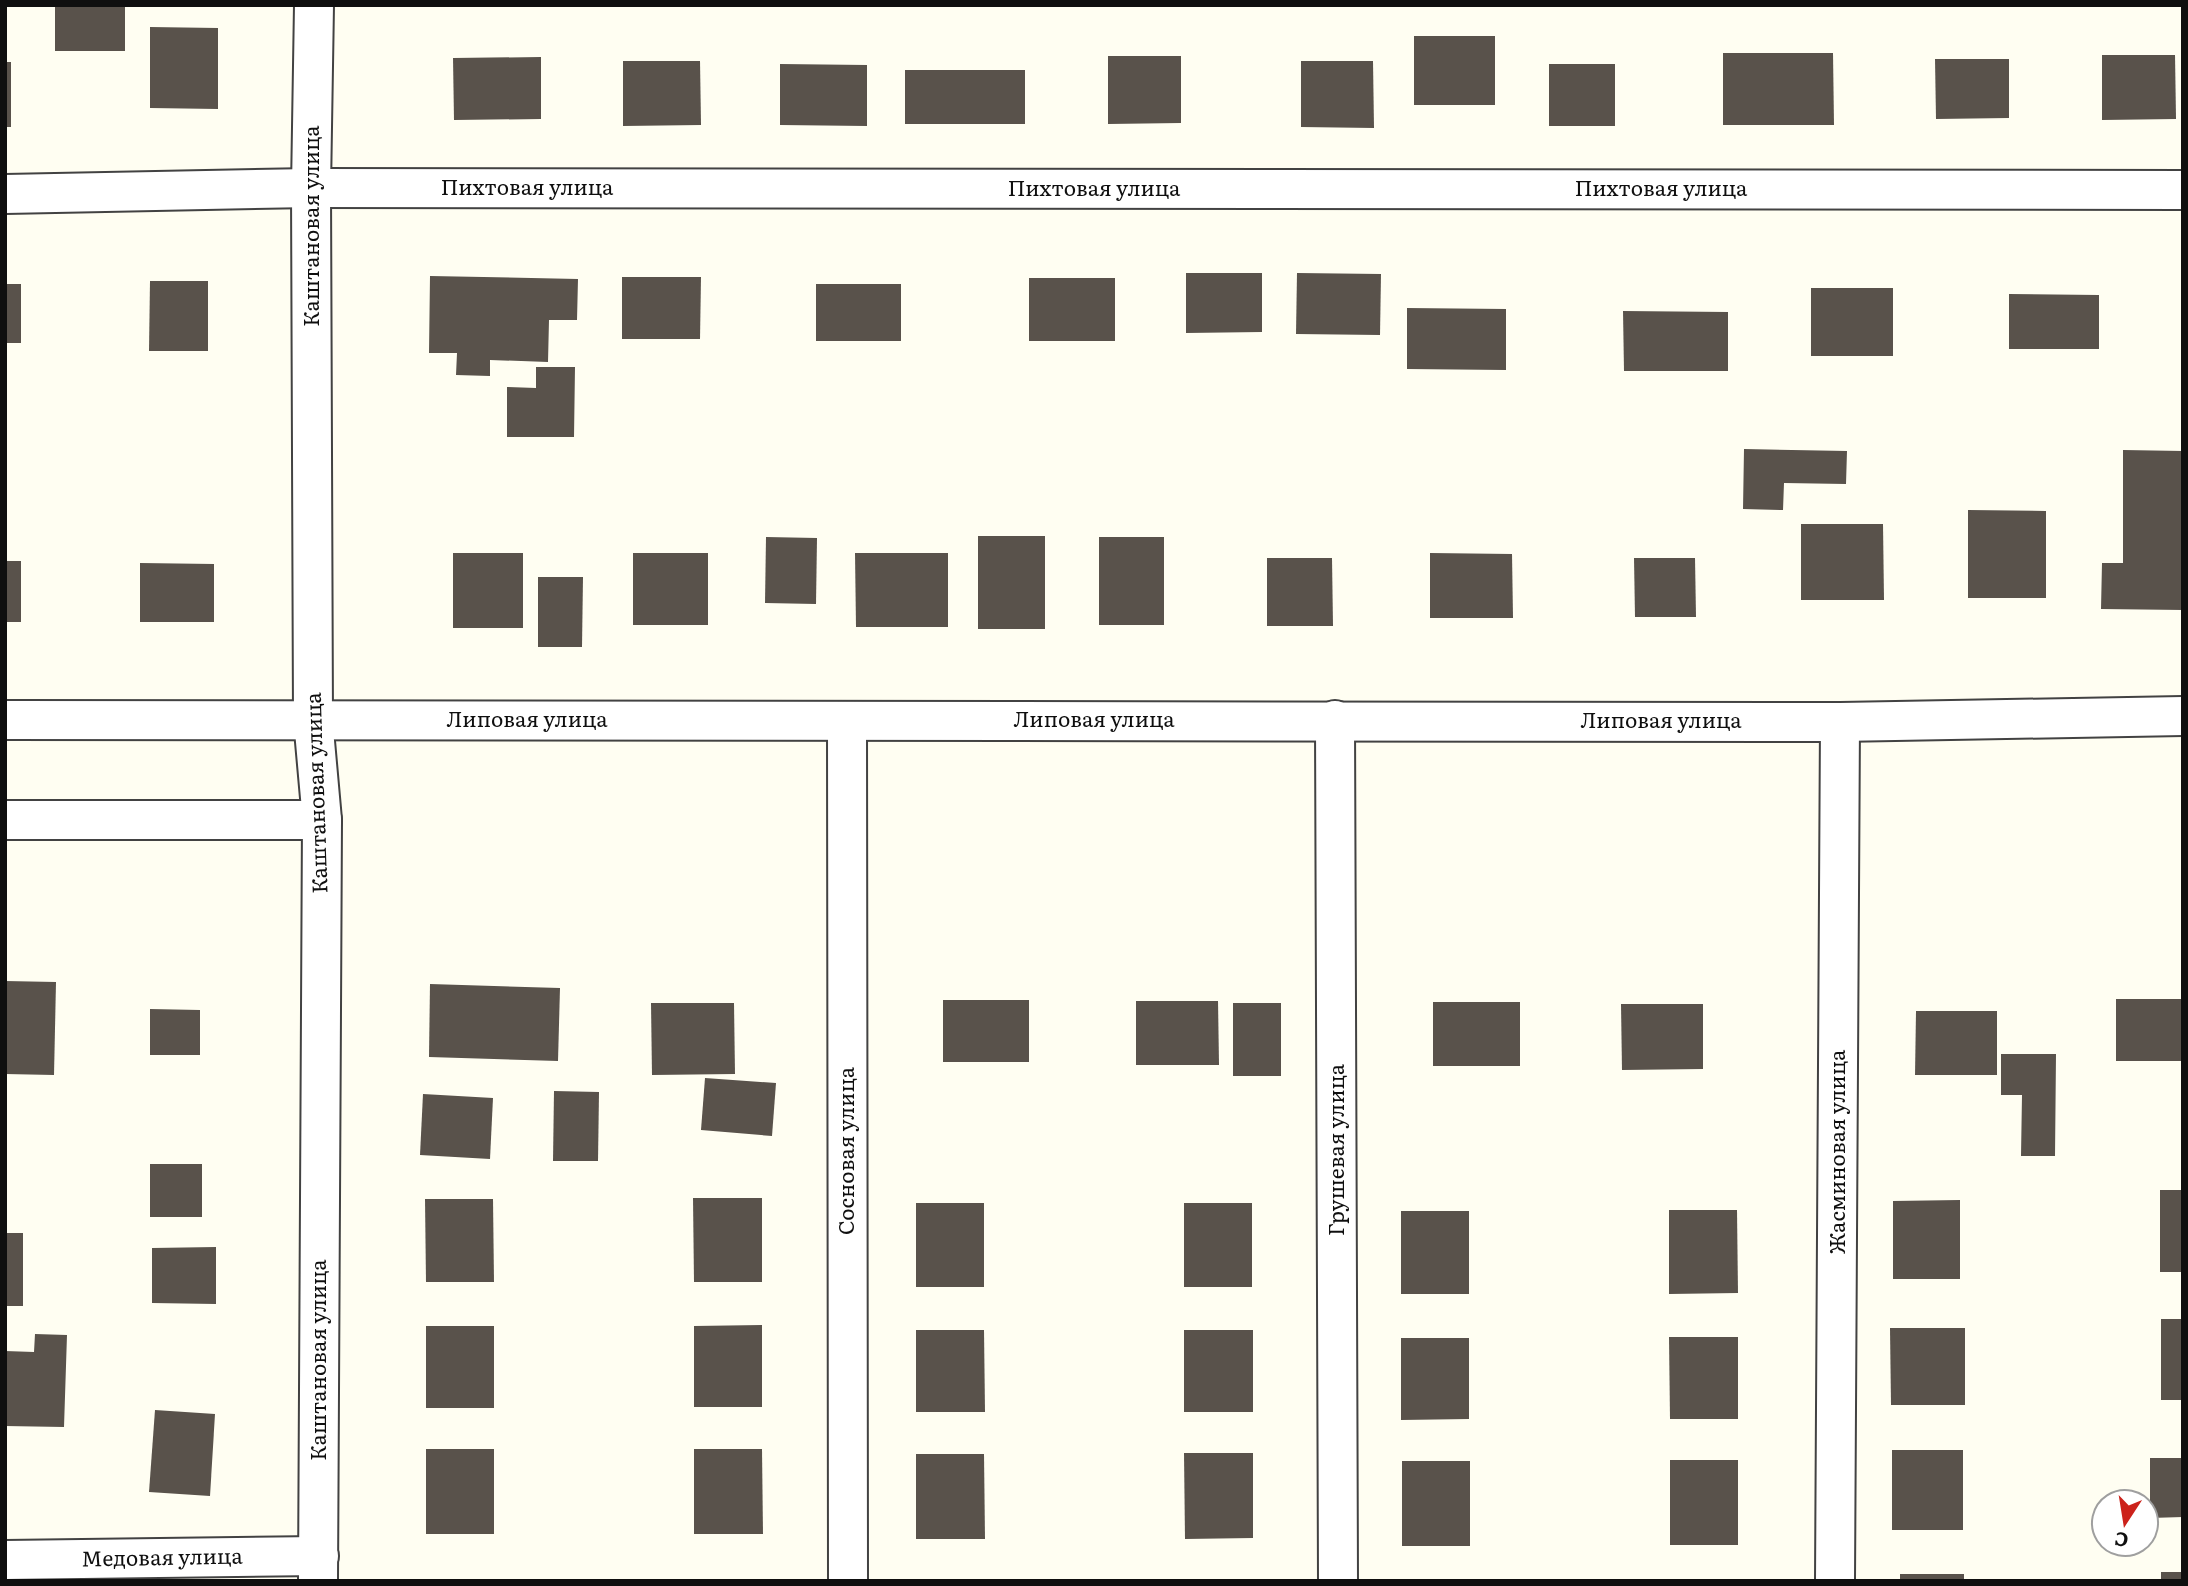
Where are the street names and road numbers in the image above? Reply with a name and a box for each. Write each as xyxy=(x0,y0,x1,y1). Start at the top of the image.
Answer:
street label: Каштановая улица xyxy=(294,125,325,327)
street label: Пихтовая улица xyxy=(441,170,614,201)
street label: Пихтовая улица xyxy=(1008,171,1181,202)
street label: Пихтовая улица xyxy=(1575,171,1748,202)
street label: Каштановая улица xyxy=(295,691,334,894)
street label: Липовая улица xyxy=(446,702,608,733)
street label: Липовая улица xyxy=(1013,702,1175,733)
street label: Липовая улица xyxy=(1580,703,1742,734)
street label: Жасминовая улица xyxy=(1820,1049,1851,1254)
street label: Грушевая улица xyxy=(1319,1063,1350,1236)
street label: Сосновая улица xyxy=(829,1066,860,1235)
street label: Каштановая улица xyxy=(301,1259,332,1461)
street label: Медовая улица xyxy=(81,1539,244,1572)

